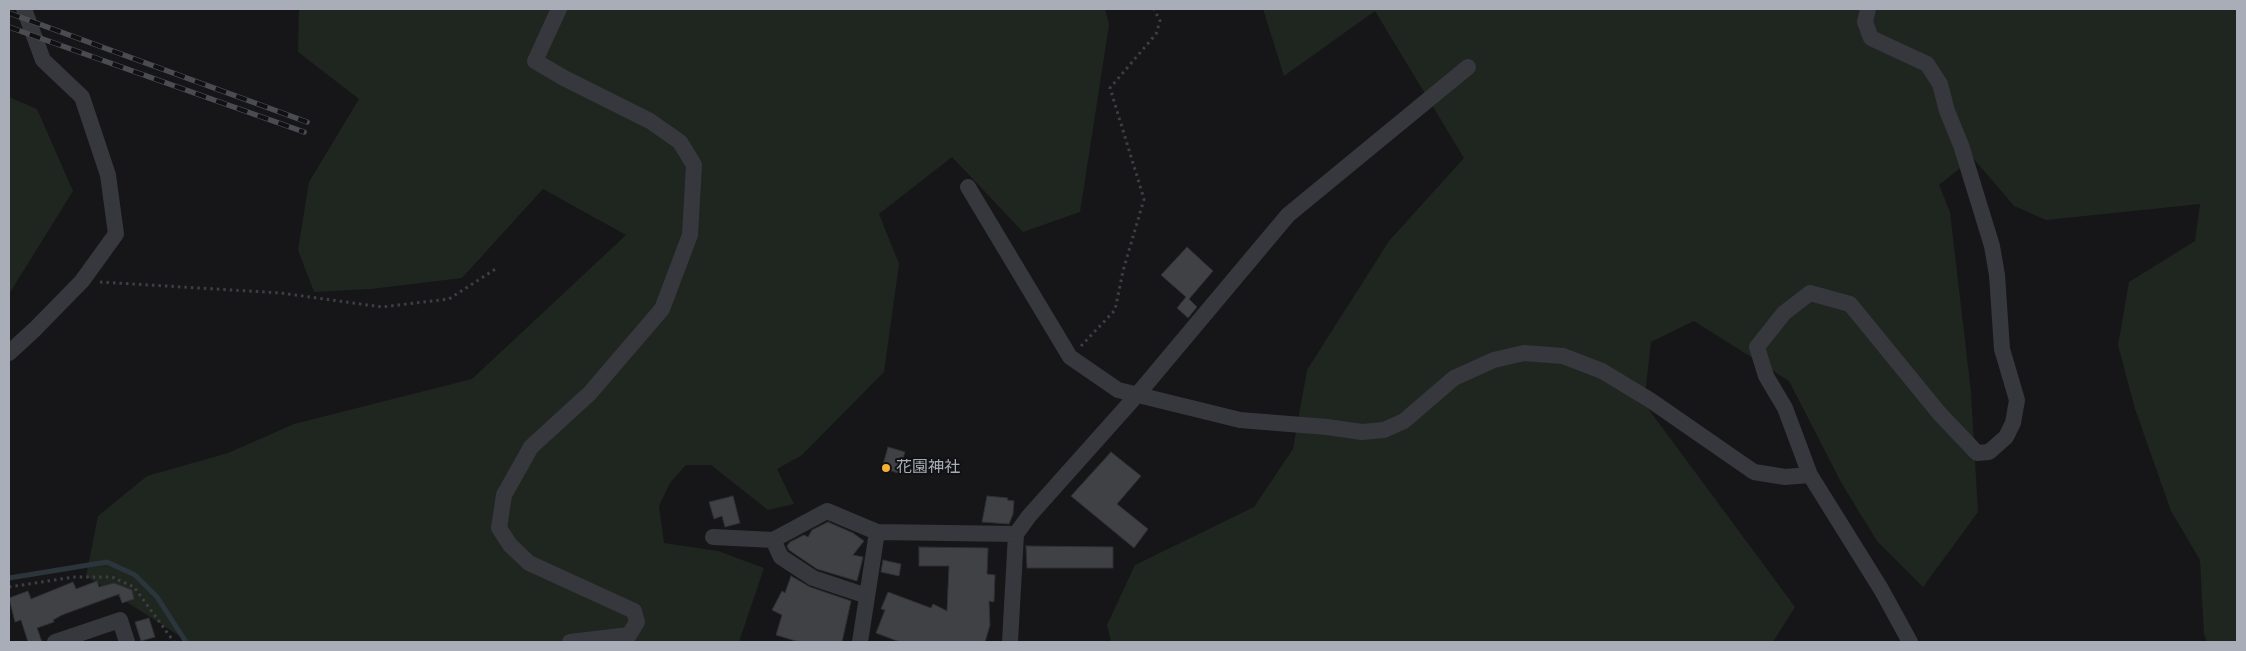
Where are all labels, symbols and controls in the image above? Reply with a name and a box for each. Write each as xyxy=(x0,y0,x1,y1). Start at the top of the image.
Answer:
place label: 花園神社 xyxy=(896,458,960,478)
marker: 花園神社 xyxy=(880,462,892,474)

